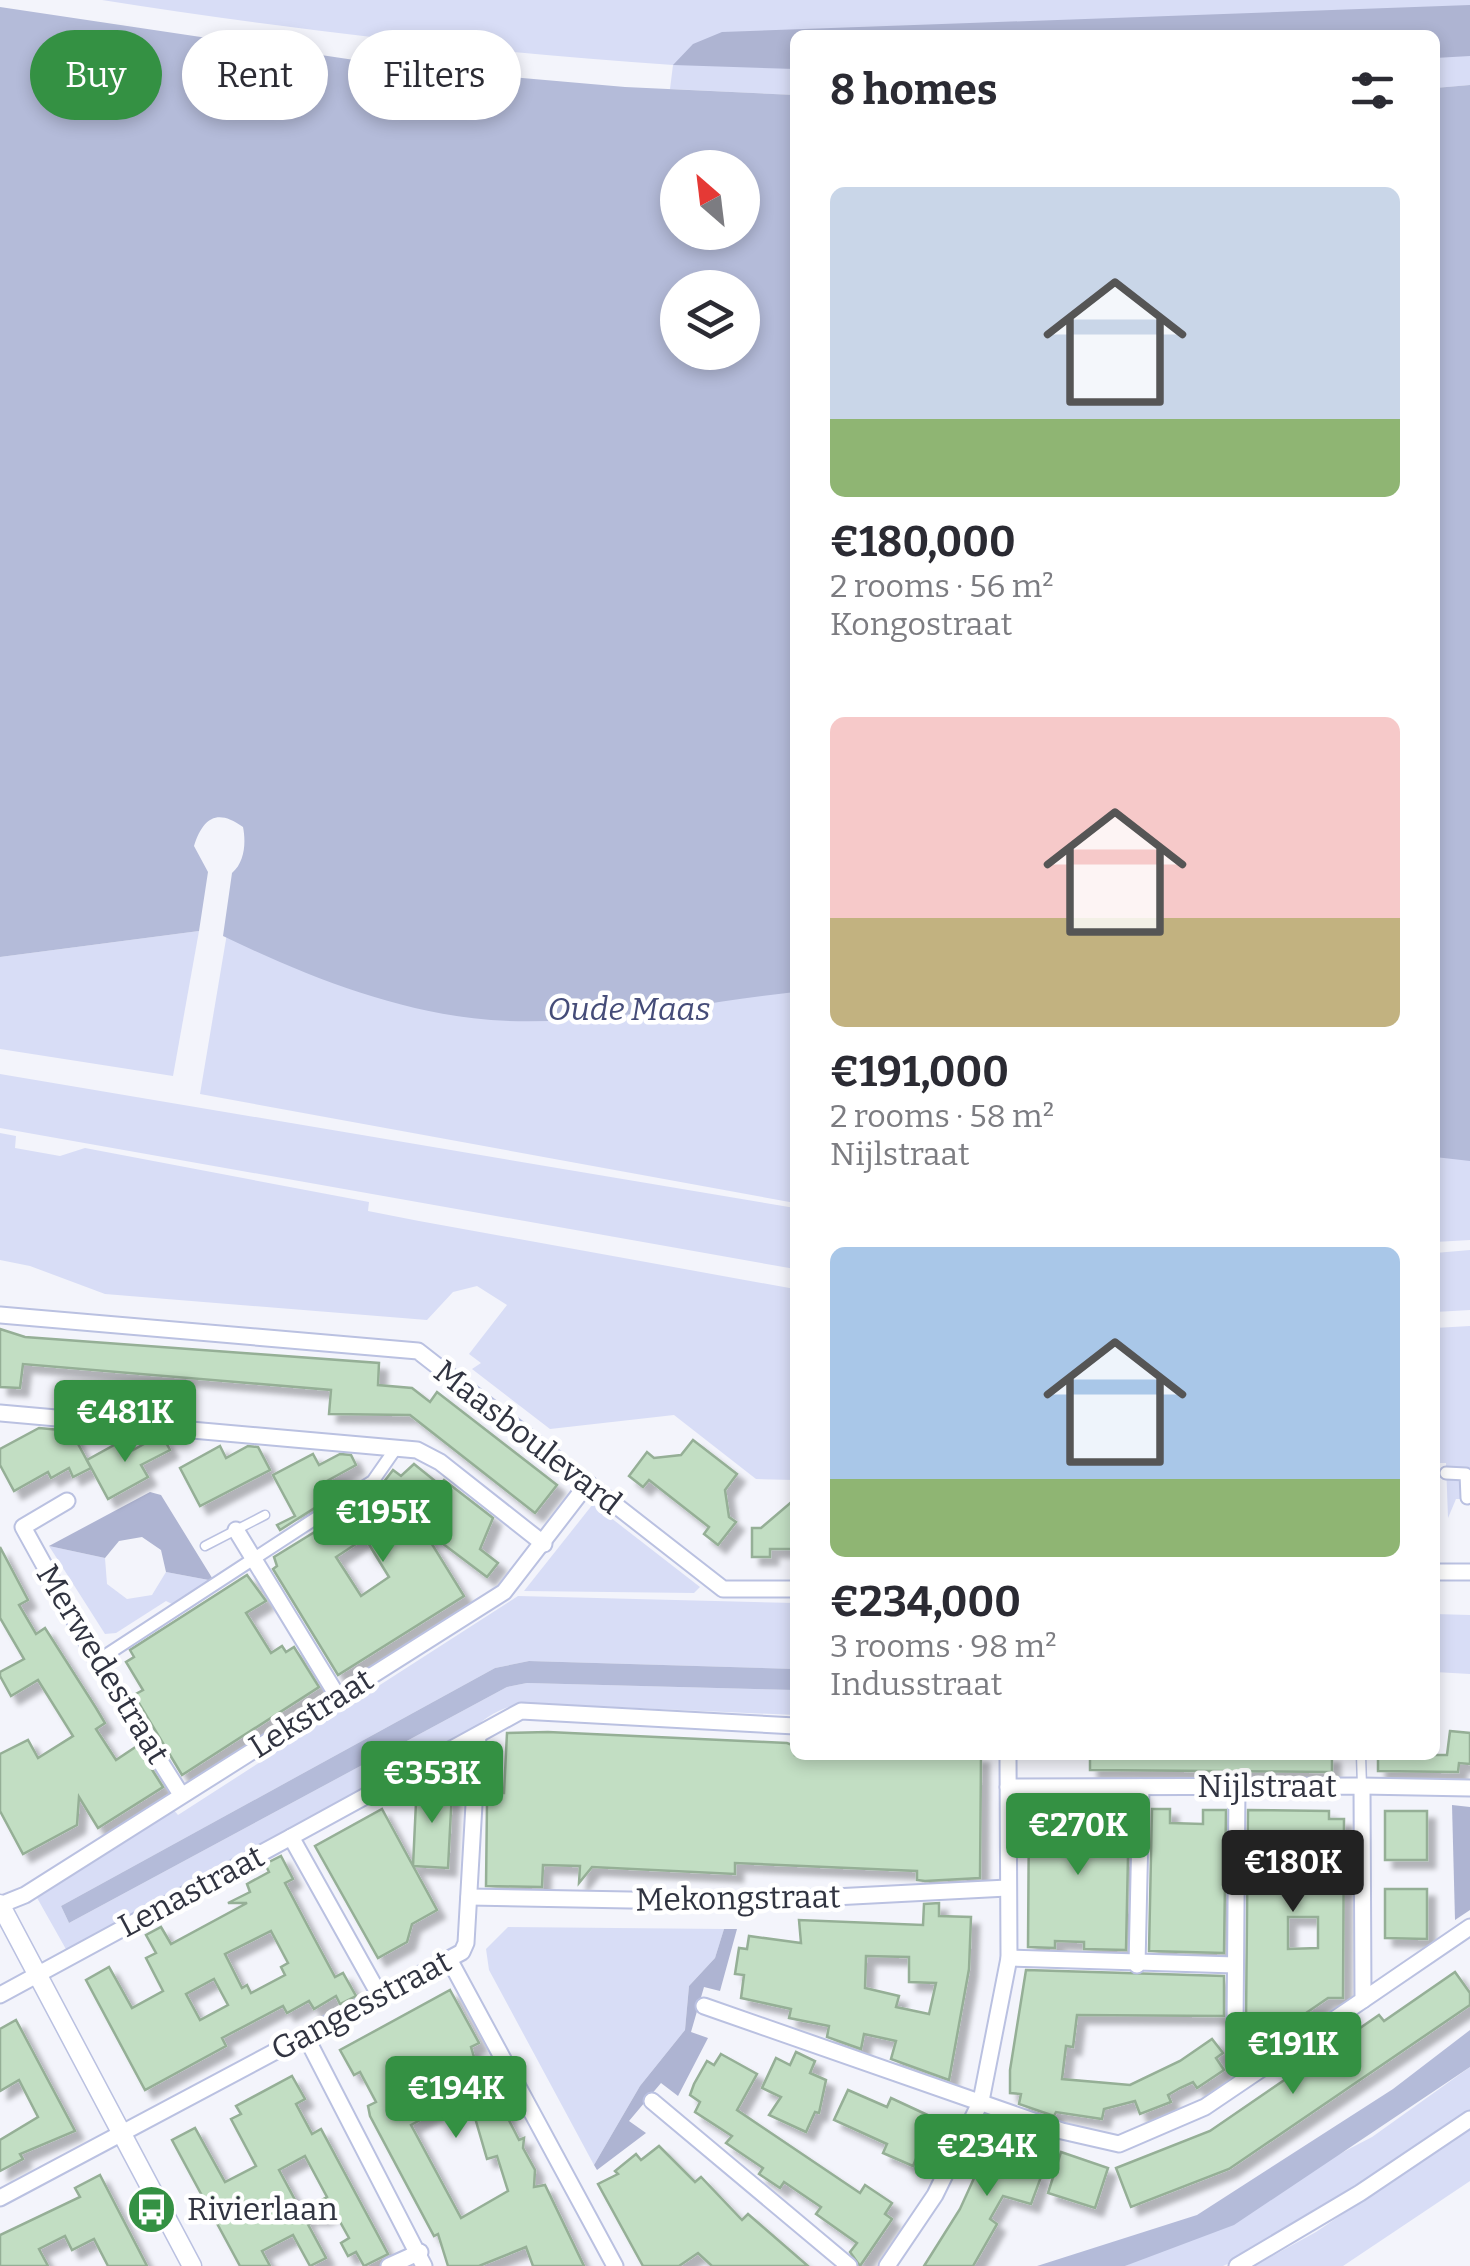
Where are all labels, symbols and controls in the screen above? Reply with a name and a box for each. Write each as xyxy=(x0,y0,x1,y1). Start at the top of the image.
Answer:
chip: Buy xyxy=(30,30,162,120)
chip: Rent xyxy=(182,30,328,120)
chip: Filters xyxy=(348,30,521,120)
icon: filters xyxy=(1345,63,1400,118)
text: 8 homes xyxy=(830,65,998,115)
north arrow xyxy=(660,150,760,250)
map controls xyxy=(660,150,760,370)
icon: home xyxy=(1025,252,1205,432)
button: layers xyxy=(660,270,760,370)
text: €180,000 xyxy=(830,517,1016,567)
text: 2 rooms · 56 m² xyxy=(830,567,1054,605)
text: Kongostraat xyxy=(830,605,1012,643)
icon: home xyxy=(1025,782,1205,962)
park label: Oude Maas xyxy=(547,990,711,1028)
text: €191,000 xyxy=(830,1047,1009,1097)
text: 2 rooms · 58 m² xyxy=(830,1097,1054,1135)
text: Nijlstraat xyxy=(830,1135,969,1173)
icon: home xyxy=(1025,1312,1205,1492)
street label: Maasboulevard xyxy=(427,1352,629,1522)
pin: €481K xyxy=(55,1380,195,1465)
text: €481K xyxy=(76,1393,174,1431)
pin: €195K xyxy=(313,1480,453,1565)
text: €195K xyxy=(335,1493,431,1531)
street label: Merwedestraat xyxy=(29,1558,178,1771)
text: €234,000 xyxy=(830,1577,1021,1627)
text: 3 rooms · 98 m² xyxy=(830,1627,1057,1665)
street label: Lekstraat xyxy=(242,1660,380,1766)
text: Indusstraat xyxy=(830,1665,1002,1703)
pin: €353K xyxy=(362,1741,502,1826)
text: €353K xyxy=(383,1754,481,1792)
street label: Nijlstraat xyxy=(1197,1767,1337,1805)
pin: €270K xyxy=(1008,1793,1148,1878)
text: €270K xyxy=(1028,1806,1128,1844)
pin: €180K xyxy=(1223,1830,1363,1915)
street label: Lenastraat xyxy=(112,1837,271,1945)
text: €180K xyxy=(1244,1843,1342,1881)
street label: Mekongstraat xyxy=(635,1877,841,1919)
street label: Gangesstraat xyxy=(265,1942,458,2068)
pin: €191K xyxy=(1223,2012,1363,2097)
text: €191K xyxy=(1247,2025,1339,2063)
pin: €194K xyxy=(386,2056,526,2141)
text: €194K xyxy=(407,2069,505,2107)
pin: €234K xyxy=(917,2114,1057,2199)
text: €234K xyxy=(937,2127,1038,2165)
bus stop icon: Rivierlaan xyxy=(126,2183,178,2235)
place label: Rivierlaan xyxy=(187,2190,338,2228)

